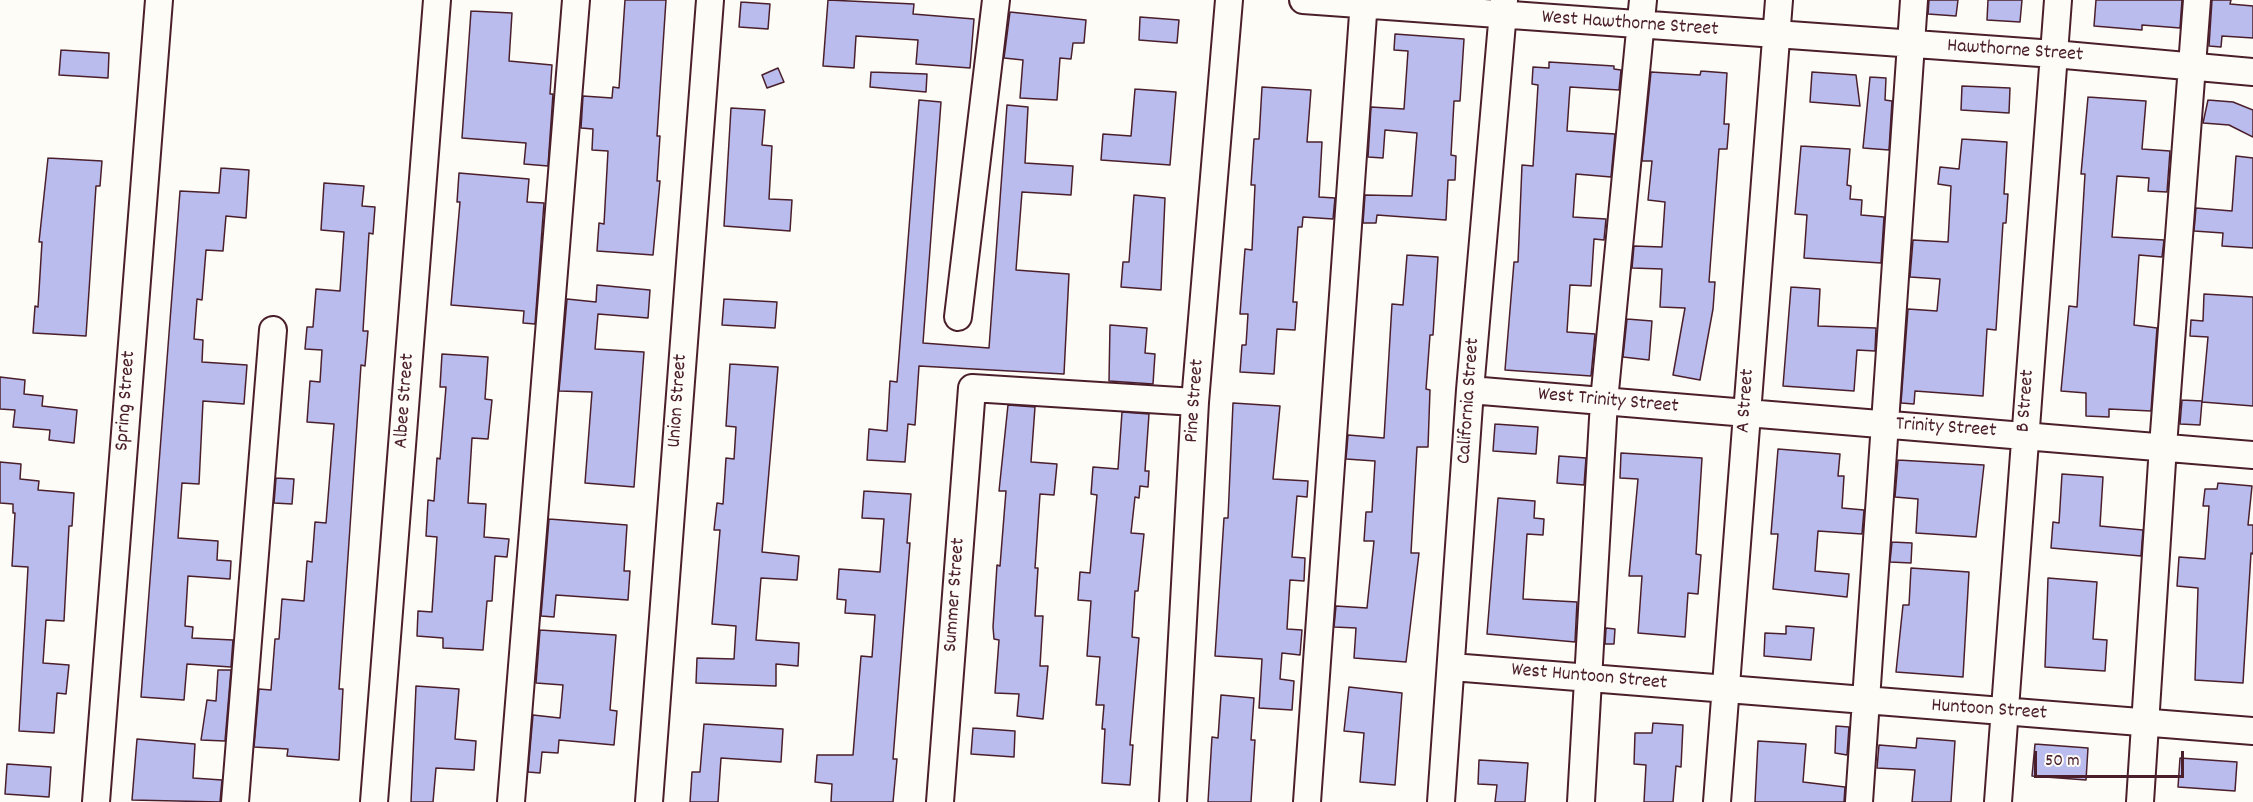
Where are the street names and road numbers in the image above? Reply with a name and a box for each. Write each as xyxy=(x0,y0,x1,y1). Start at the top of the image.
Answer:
street label: West Hawthorne Street xyxy=(1541,7,1719,43)
street label: Hawthorne Street xyxy=(1946,35,2084,69)
street label: California Street xyxy=(1454,337,1486,465)
street label: Spring Street xyxy=(112,350,142,452)
street label: Albee Street xyxy=(391,353,421,449)
street label: Union Street xyxy=(664,353,694,449)
street label: Pine Street xyxy=(1181,358,1211,444)
street label: A Street xyxy=(1733,368,1761,434)
street label: B Street xyxy=(2013,369,2041,433)
street label: West Trinity Street xyxy=(1537,384,1679,420)
street label: Trinity Street xyxy=(1895,414,1997,444)
street label: Summer Street xyxy=(940,537,972,653)
street label: West Huntoon Street xyxy=(1510,659,1668,697)
street label: Huntoon Street xyxy=(1930,695,2048,727)

